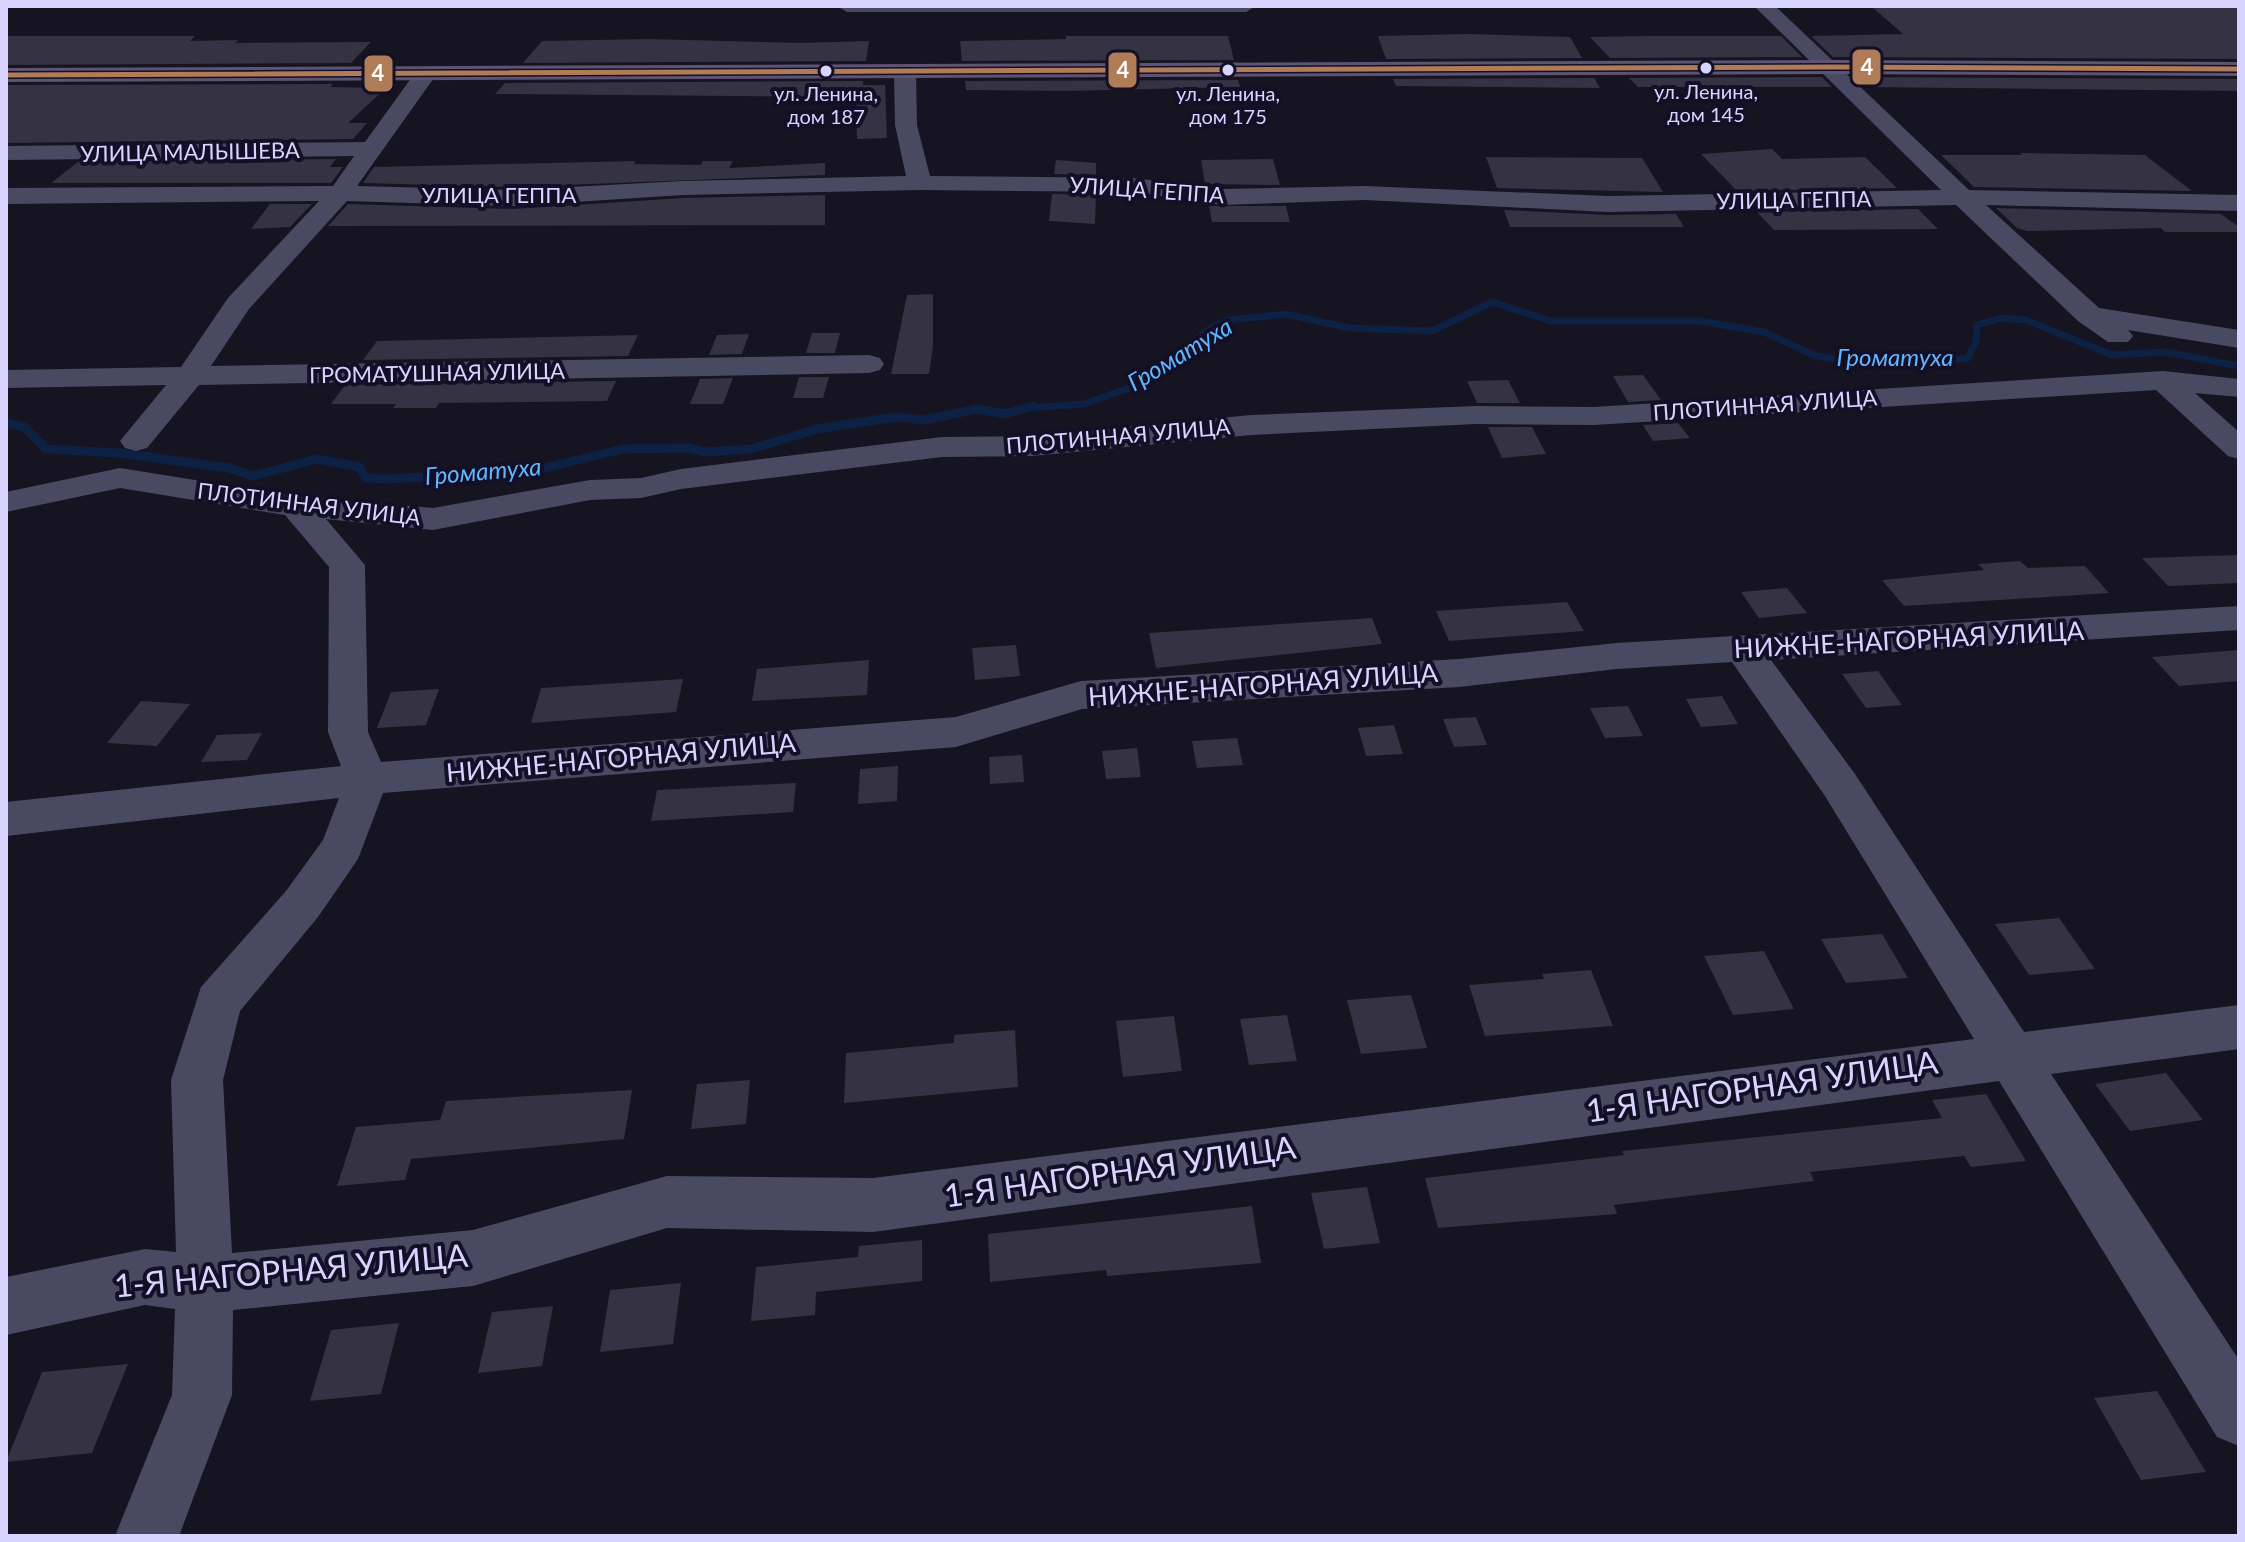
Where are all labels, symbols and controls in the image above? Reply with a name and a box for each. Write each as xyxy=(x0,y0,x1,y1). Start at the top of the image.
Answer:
line badge: 4 xyxy=(1851,48,1882,86)
line badge: 4 xyxy=(1107,51,1138,89)
text: 4 xyxy=(1861,53,1874,80)
line badge: 4 xyxy=(363,54,394,93)
text: 4 xyxy=(1117,56,1130,83)
text: 4 xyxy=(372,59,385,86)
marker: ул. Ленина, дом 145 xyxy=(1698,60,1714,76)
marker: ул. Ленина, дом 175 xyxy=(1220,62,1236,78)
marker: ул. Ленина, дом 187 xyxy=(818,63,834,79)
place label: ул. Ленина, дом 145 xyxy=(1654,79,1758,126)
place label: ул. Ленина, дом 187 xyxy=(774,81,878,128)
place label: ул. Ленина, дом 175 xyxy=(1176,81,1280,128)
street label: УЛИЦА МАЛЫШЕВА xyxy=(80,136,300,167)
street label: УЛИЦА ГЕППА xyxy=(1069,171,1225,208)
street label: УЛИЦА ГЕППА xyxy=(422,181,576,208)
street label: УЛИЦА ГЕППА xyxy=(1716,185,1872,214)
water label: Громатуха xyxy=(1122,311,1237,396)
water label: Громатуха xyxy=(1837,342,1953,371)
street label: ГРОМАТУШНАЯ УЛИЦА xyxy=(309,357,565,388)
street label: ПЛОТИННАЯ УЛИЦА xyxy=(1652,383,1878,426)
street label: ПЛОТИННАЯ УЛИЦА xyxy=(1005,412,1231,459)
water label: Громатуха xyxy=(423,451,542,490)
street label: ПЛОТИННАЯ УЛИЦА xyxy=(196,476,422,531)
street label: НИЖНЕ-НАГОРНАЯ УЛИЦА xyxy=(1733,614,2085,664)
street label: НИЖНЕ-НАГОРНАЯ УЛИЦА xyxy=(1087,656,1439,712)
street label: НИЖНЕ-НАГОРНАЯ УЛИЦА xyxy=(445,726,797,788)
street label: 1-Я НАГОРНАЯ УЛИЦА xyxy=(1583,1041,1941,1130)
street label: 1-Я НАГОРНАЯ УЛИЦА xyxy=(941,1126,1299,1215)
street label: 1-Я НАГОРНАЯ УЛИЦА xyxy=(112,1235,470,1304)

